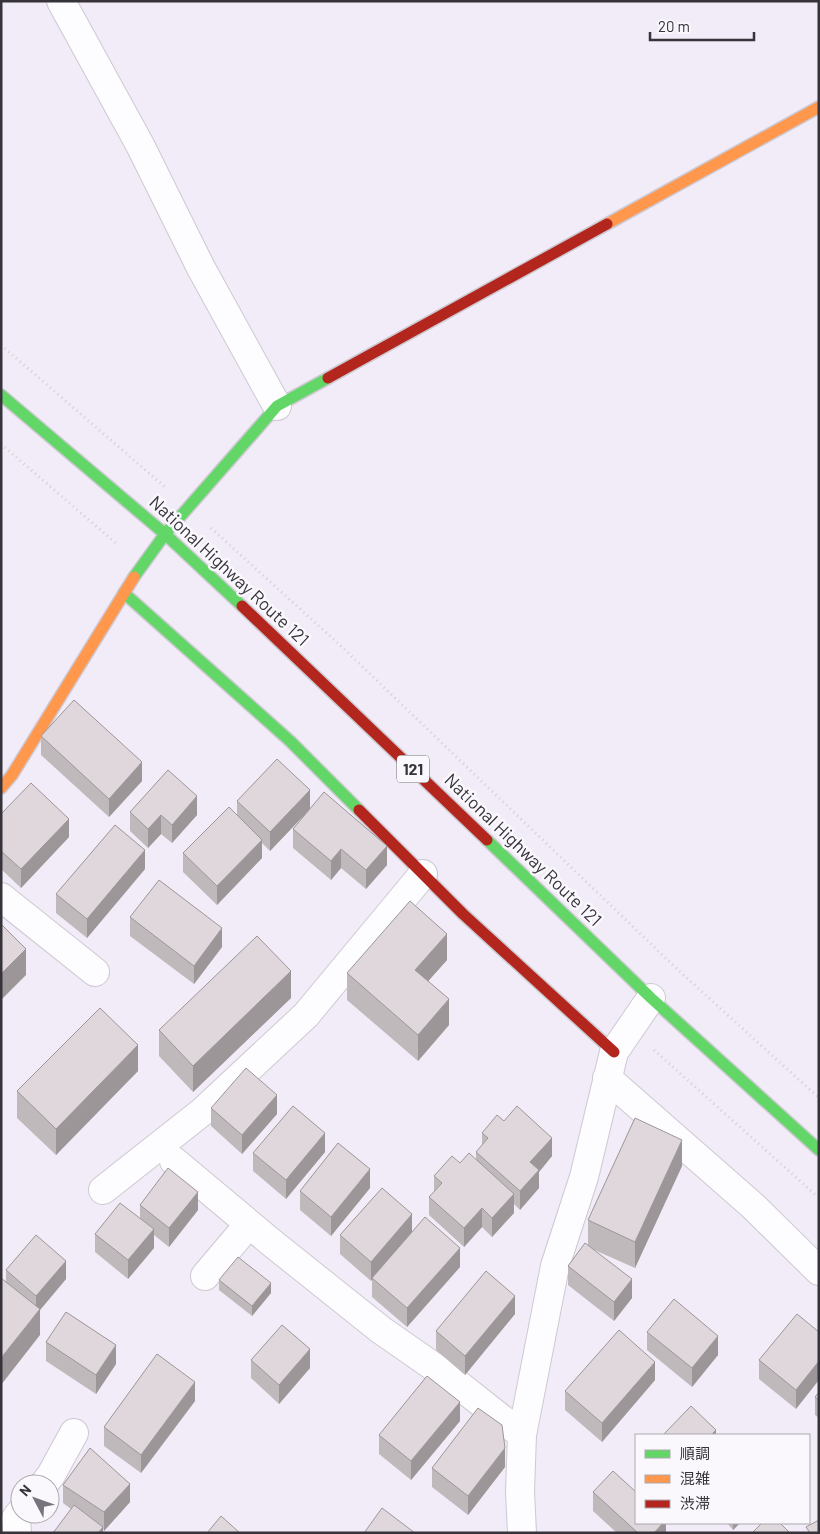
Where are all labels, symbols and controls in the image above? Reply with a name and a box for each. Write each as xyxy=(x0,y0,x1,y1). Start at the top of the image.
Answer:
scale bar xyxy=(650,10,754,42)
text: 20 m xyxy=(658,17,690,35)
street label: National Highway Route 121 xyxy=(145,491,314,650)
road number: 121 xyxy=(397,756,429,782)
street label: National Highway Route 121 xyxy=(440,768,607,930)
legend xyxy=(635,1434,810,1524)
text: 順調 xyxy=(680,1444,710,1462)
text: 混雑 xyxy=(680,1469,710,1487)
north arrow xyxy=(10,1474,60,1524)
text: N xyxy=(15,1481,34,1499)
text: 渋滞 xyxy=(680,1494,710,1512)

